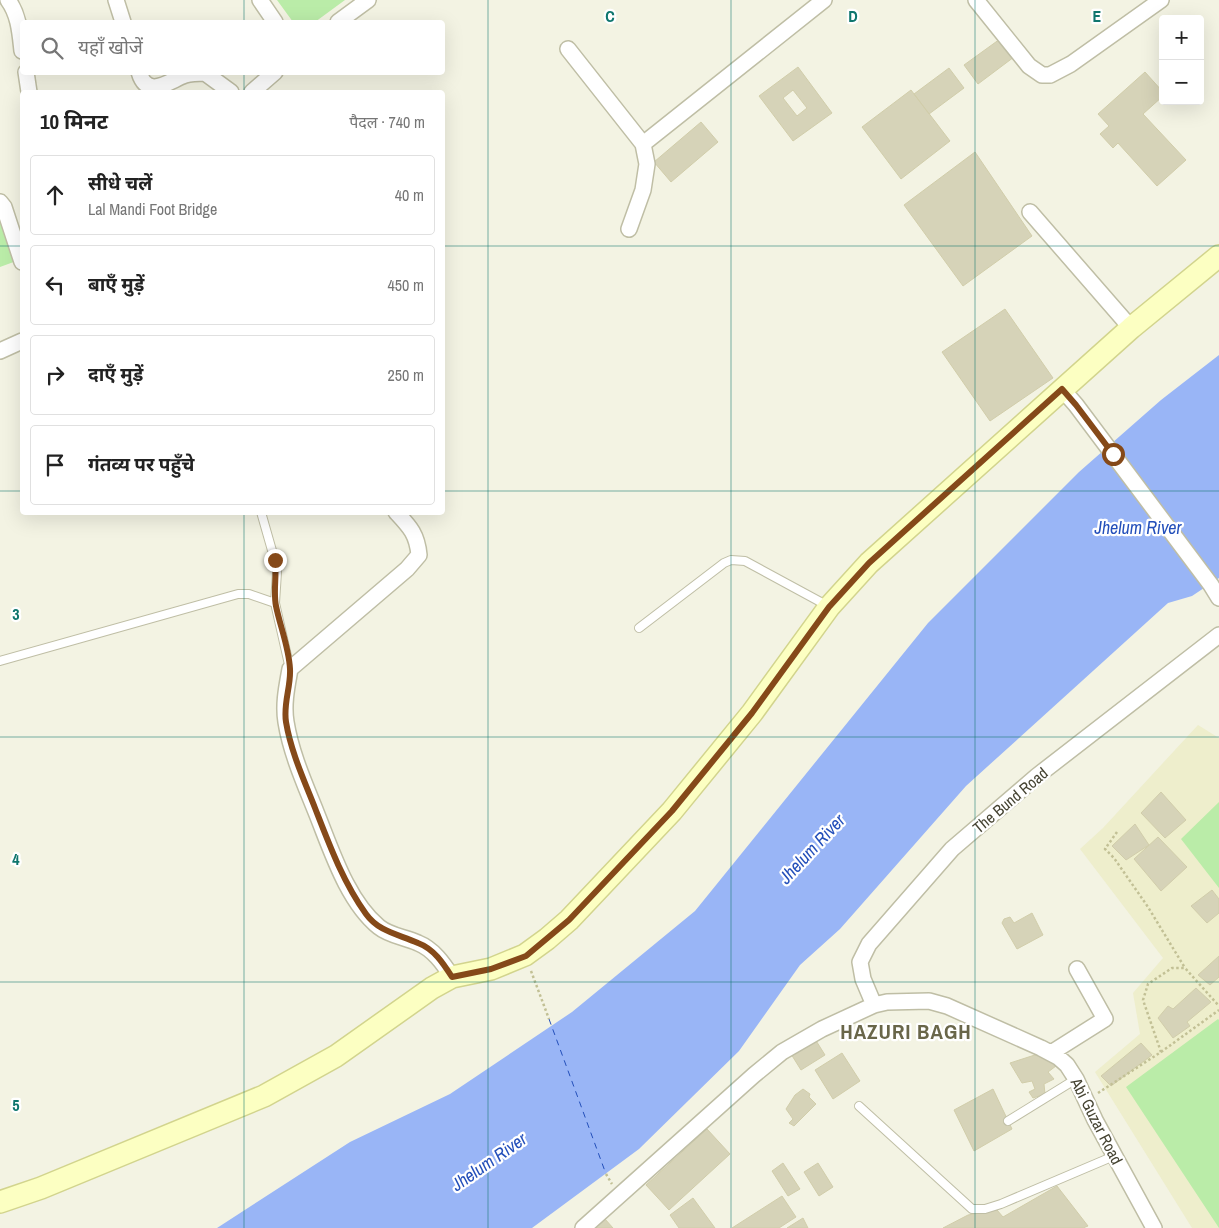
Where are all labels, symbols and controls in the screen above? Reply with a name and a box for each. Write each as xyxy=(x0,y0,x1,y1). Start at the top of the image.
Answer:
text: C xyxy=(605,5,615,27)
text: D xyxy=(848,5,858,27)
text: E xyxy=(1093,5,1102,27)
map controls xyxy=(1159,15,1204,105)
button: + xyxy=(1159,15,1204,60)
search box xyxy=(20,20,445,75)
icon: search xyxy=(38,34,66,62)
text: यहाँ खोजें xyxy=(78,34,143,60)
button: − xyxy=(1159,60,1204,105)
text: 10 मिनट xyxy=(40,107,108,136)
text: पैदल · 740 m xyxy=(349,111,425,133)
text: सीधे चलें xyxy=(88,170,152,196)
icon: ahead xyxy=(41,181,69,209)
text: 40 m xyxy=(395,184,424,206)
text: Lal Mandi Foot Bridge xyxy=(88,198,217,220)
icon: left xyxy=(41,271,69,299)
text: बाएँ मुड़ें xyxy=(88,271,144,297)
text: 450 m xyxy=(388,274,424,296)
icon: right xyxy=(41,361,69,389)
text: दाएँ मुड़ें xyxy=(88,361,143,387)
text: 250 m xyxy=(388,364,424,386)
route start xyxy=(1102,443,1125,466)
icon: arrive xyxy=(41,451,69,479)
text: गंतव्य पर पहुँचे xyxy=(88,451,194,477)
water label: Jhelum River xyxy=(1094,515,1183,540)
route end xyxy=(264,549,287,572)
text: 3 xyxy=(12,603,20,625)
street label: The Bund Road xyxy=(968,762,1052,838)
water label: Jhelum River xyxy=(772,808,851,890)
text: 4 xyxy=(12,848,20,870)
district label: HAZURI BAGH xyxy=(840,1017,972,1046)
street label: Abi Guzar Road xyxy=(1065,1073,1128,1168)
text: 5 xyxy=(12,1094,20,1116)
water label: Jhelum River xyxy=(445,1126,532,1197)

